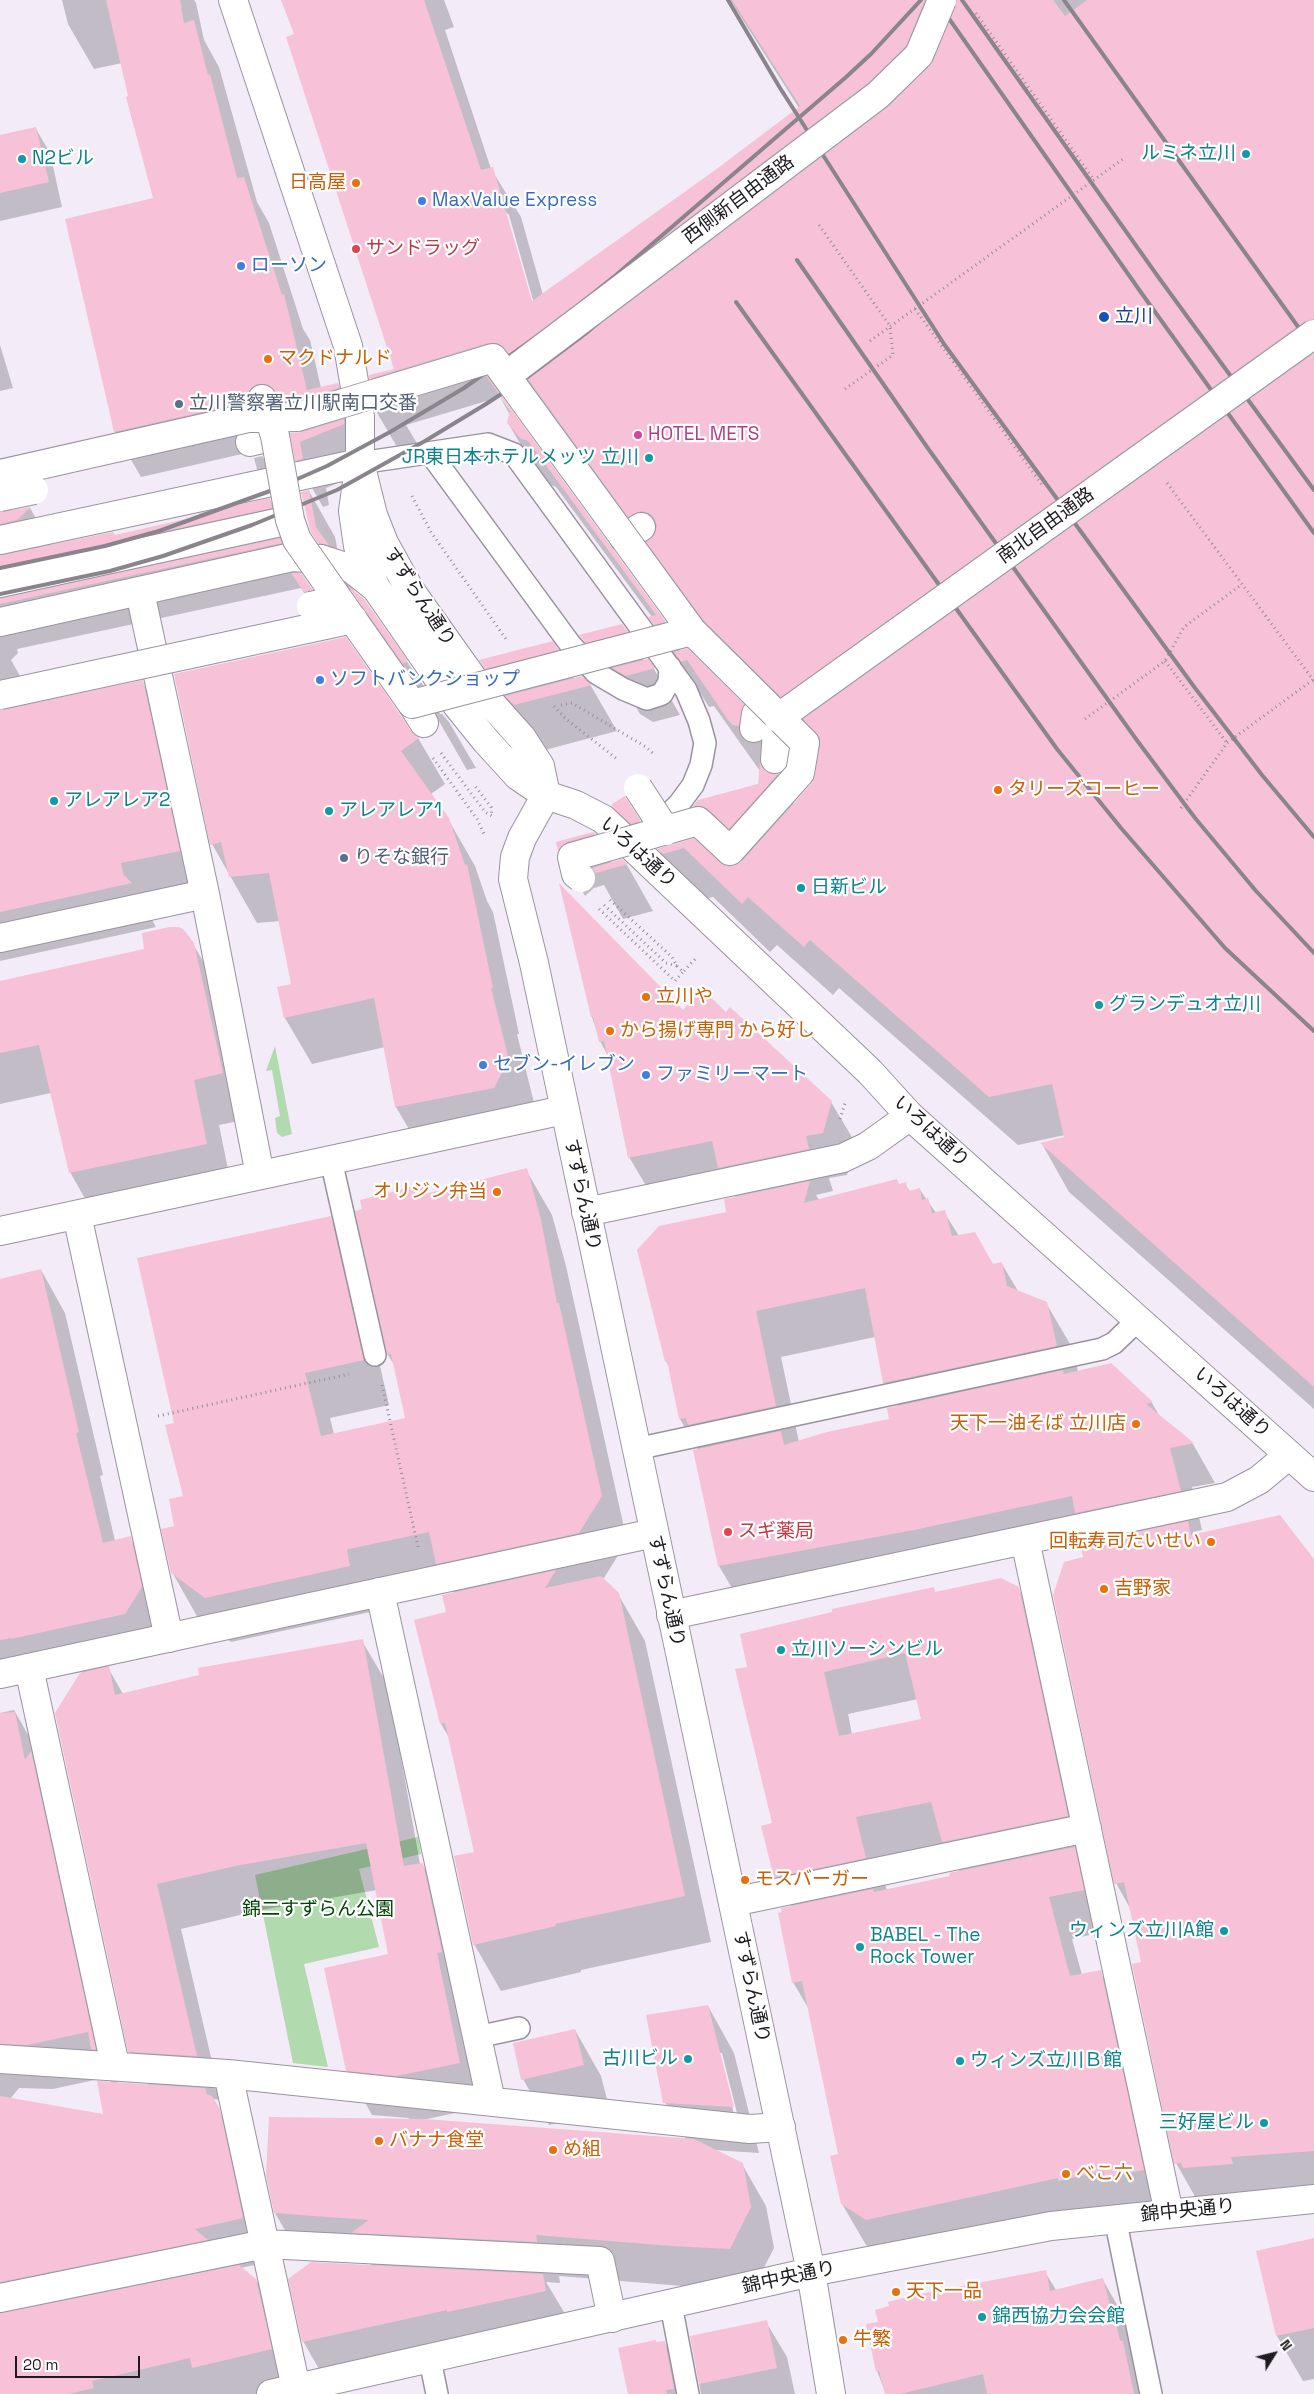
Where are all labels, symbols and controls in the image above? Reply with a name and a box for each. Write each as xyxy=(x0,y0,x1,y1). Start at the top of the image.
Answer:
place label: ルミネ立川 xyxy=(1141,143,1236,165)
place label: N2ビル xyxy=(32,148,94,170)
marker: ルミネ立川 xyxy=(1240,148,1252,160)
street label: 西側新自由通路 xyxy=(679,151,799,249)
marker: N2ビル xyxy=(16,153,28,165)
place label: 日高屋 xyxy=(289,172,346,194)
marker: 日高屋 xyxy=(350,177,362,189)
place label: MaxValue Express xyxy=(432,190,597,212)
marker: MaxValue Express xyxy=(416,195,428,207)
place label: サンドラッグ xyxy=(366,238,480,260)
marker: サンドラッグ xyxy=(350,243,362,255)
place label: ローソン xyxy=(251,255,327,277)
marker: ローソン xyxy=(235,260,247,272)
place label: 立川 xyxy=(1115,306,1153,328)
marker: 立川 xyxy=(1097,310,1111,324)
place label: マクドナルド xyxy=(278,348,392,370)
marker: マクドナルド xyxy=(262,353,274,365)
place label: 立川警察署立川駅南口交番 xyxy=(189,393,417,415)
marker: 立川警察署立川駅南口交番 xyxy=(173,398,185,410)
place label: HOTEL METS xyxy=(648,424,759,446)
marker: HOTEL METS xyxy=(632,429,644,441)
place label: JR東日本ホテルメッツ 立川 xyxy=(402,447,639,469)
marker: JR東日本ホテルメッツ 立川 xyxy=(643,452,655,464)
street label: 南北自由通路 xyxy=(993,483,1099,569)
street label: すずらん通り xyxy=(378,543,460,651)
place label: ソフトバンクショップ xyxy=(330,669,520,691)
marker: ソフトバンクショップ xyxy=(314,674,326,686)
place label: タリーズコーヒー xyxy=(1008,779,1160,801)
marker: タリーズコーヒー xyxy=(992,784,1004,796)
place label: アレアレア2 xyxy=(64,790,170,812)
marker: アレアレア2 xyxy=(48,795,60,807)
place label: アレアレア1 xyxy=(339,800,442,822)
marker: アレアレア1 xyxy=(323,805,335,817)
street label: いろは通り xyxy=(595,813,681,893)
place label: りそな銀行 xyxy=(354,847,449,869)
marker: りそな銀行 xyxy=(338,852,350,864)
place label: 日新ビル xyxy=(811,877,887,899)
marker: 日新ビル xyxy=(795,882,807,894)
place label: 立川や xyxy=(656,986,713,1008)
marker: 立川や xyxy=(640,991,652,1003)
place label: グランデュオ立川 xyxy=(1109,994,1261,1016)
marker: グランデュオ立川 xyxy=(1093,999,1105,1011)
place label: から揚げ専門 から好し xyxy=(620,1020,815,1042)
marker: から揚げ専門 から好し xyxy=(604,1025,616,1037)
place label: セブン-イレブン xyxy=(493,1054,635,1076)
marker: セブン-イレブン xyxy=(477,1059,489,1071)
place label: ファミリーマート xyxy=(656,1064,808,1086)
marker: ファミリーマート xyxy=(640,1069,652,1081)
street label: いろは通り xyxy=(888,1091,974,1173)
street label: すずらん通り xyxy=(559,1137,605,1253)
place label: オリジン弁当 xyxy=(373,1181,487,1203)
marker: オリジン弁当 xyxy=(491,1186,503,1198)
street label: いろは通り xyxy=(1189,1363,1275,1443)
place label: 天下一油そば 立川店 xyxy=(950,1413,1126,1435)
marker: 天下一油そば 立川店 xyxy=(1130,1418,1142,1430)
place label: スギ薬局 xyxy=(738,1521,814,1543)
marker: スギ薬局 xyxy=(722,1526,734,1538)
place label: 回転寿司たいせい xyxy=(1049,1531,1201,1553)
street label: すずらん通り xyxy=(643,1533,689,1649)
marker: 回転寿司たいせい xyxy=(1205,1536,1217,1548)
place label: 吉野家 xyxy=(1114,1578,1171,1600)
marker: 吉野家 xyxy=(1098,1583,1110,1595)
place label: 立川ソーシンビル xyxy=(791,1639,943,1661)
marker: 立川ソーシンビル xyxy=(775,1644,787,1656)
place label: モスバーガー xyxy=(755,1869,869,1891)
marker: モスバーガー xyxy=(739,1874,751,1886)
park label: 錦二すずらん公園 xyxy=(242,1899,394,1921)
place label: ウィンズ立川A館 xyxy=(1069,1920,1214,1942)
place label: BABEL - The Rock Tower xyxy=(870,1925,981,1969)
marker: ウィンズ立川A館 xyxy=(1218,1925,1230,1937)
street label: すずらん通り xyxy=(728,1929,774,2045)
marker: BABEL - The Rock Tower xyxy=(854,1941,866,1953)
place label: 古川ビル xyxy=(602,2048,678,2070)
place label: ウィンズ立川Ｂ館 xyxy=(970,2050,1122,2072)
marker: 古川ビル xyxy=(682,2053,694,2065)
marker: ウィンズ立川Ｂ館 xyxy=(954,2055,966,2067)
place label: 三好屋ビル xyxy=(1159,2112,1254,2134)
marker: 三好屋ビル xyxy=(1258,2117,1270,2129)
place label: バナナ食堂 xyxy=(389,2130,484,2152)
marker: バナナ食堂 xyxy=(373,2135,385,2147)
place label: め組 xyxy=(563,2139,601,2161)
marker: め組 xyxy=(547,2144,559,2156)
place label: べこ六 xyxy=(1076,2163,1133,2185)
marker: べこ六 xyxy=(1060,2168,1072,2180)
street label: 錦中央通り xyxy=(1140,2195,1236,2227)
street label: 錦中央通り xyxy=(740,2257,838,2299)
place label: 天下一品 xyxy=(906,2281,982,2303)
marker: 天下一品 xyxy=(890,2286,902,2298)
place label: 錦西協力会会館 xyxy=(992,2306,1125,2328)
marker: 錦西協力会会館 xyxy=(976,2311,988,2323)
place label: 牛繁 xyxy=(853,2329,891,2351)
north arrow xyxy=(1249,2329,1299,2379)
marker: 牛繁 xyxy=(837,2334,849,2346)
text: N xyxy=(1276,2336,1296,2354)
scale bar xyxy=(18,2346,142,2378)
text: 20 m xyxy=(23,2355,58,2374)

